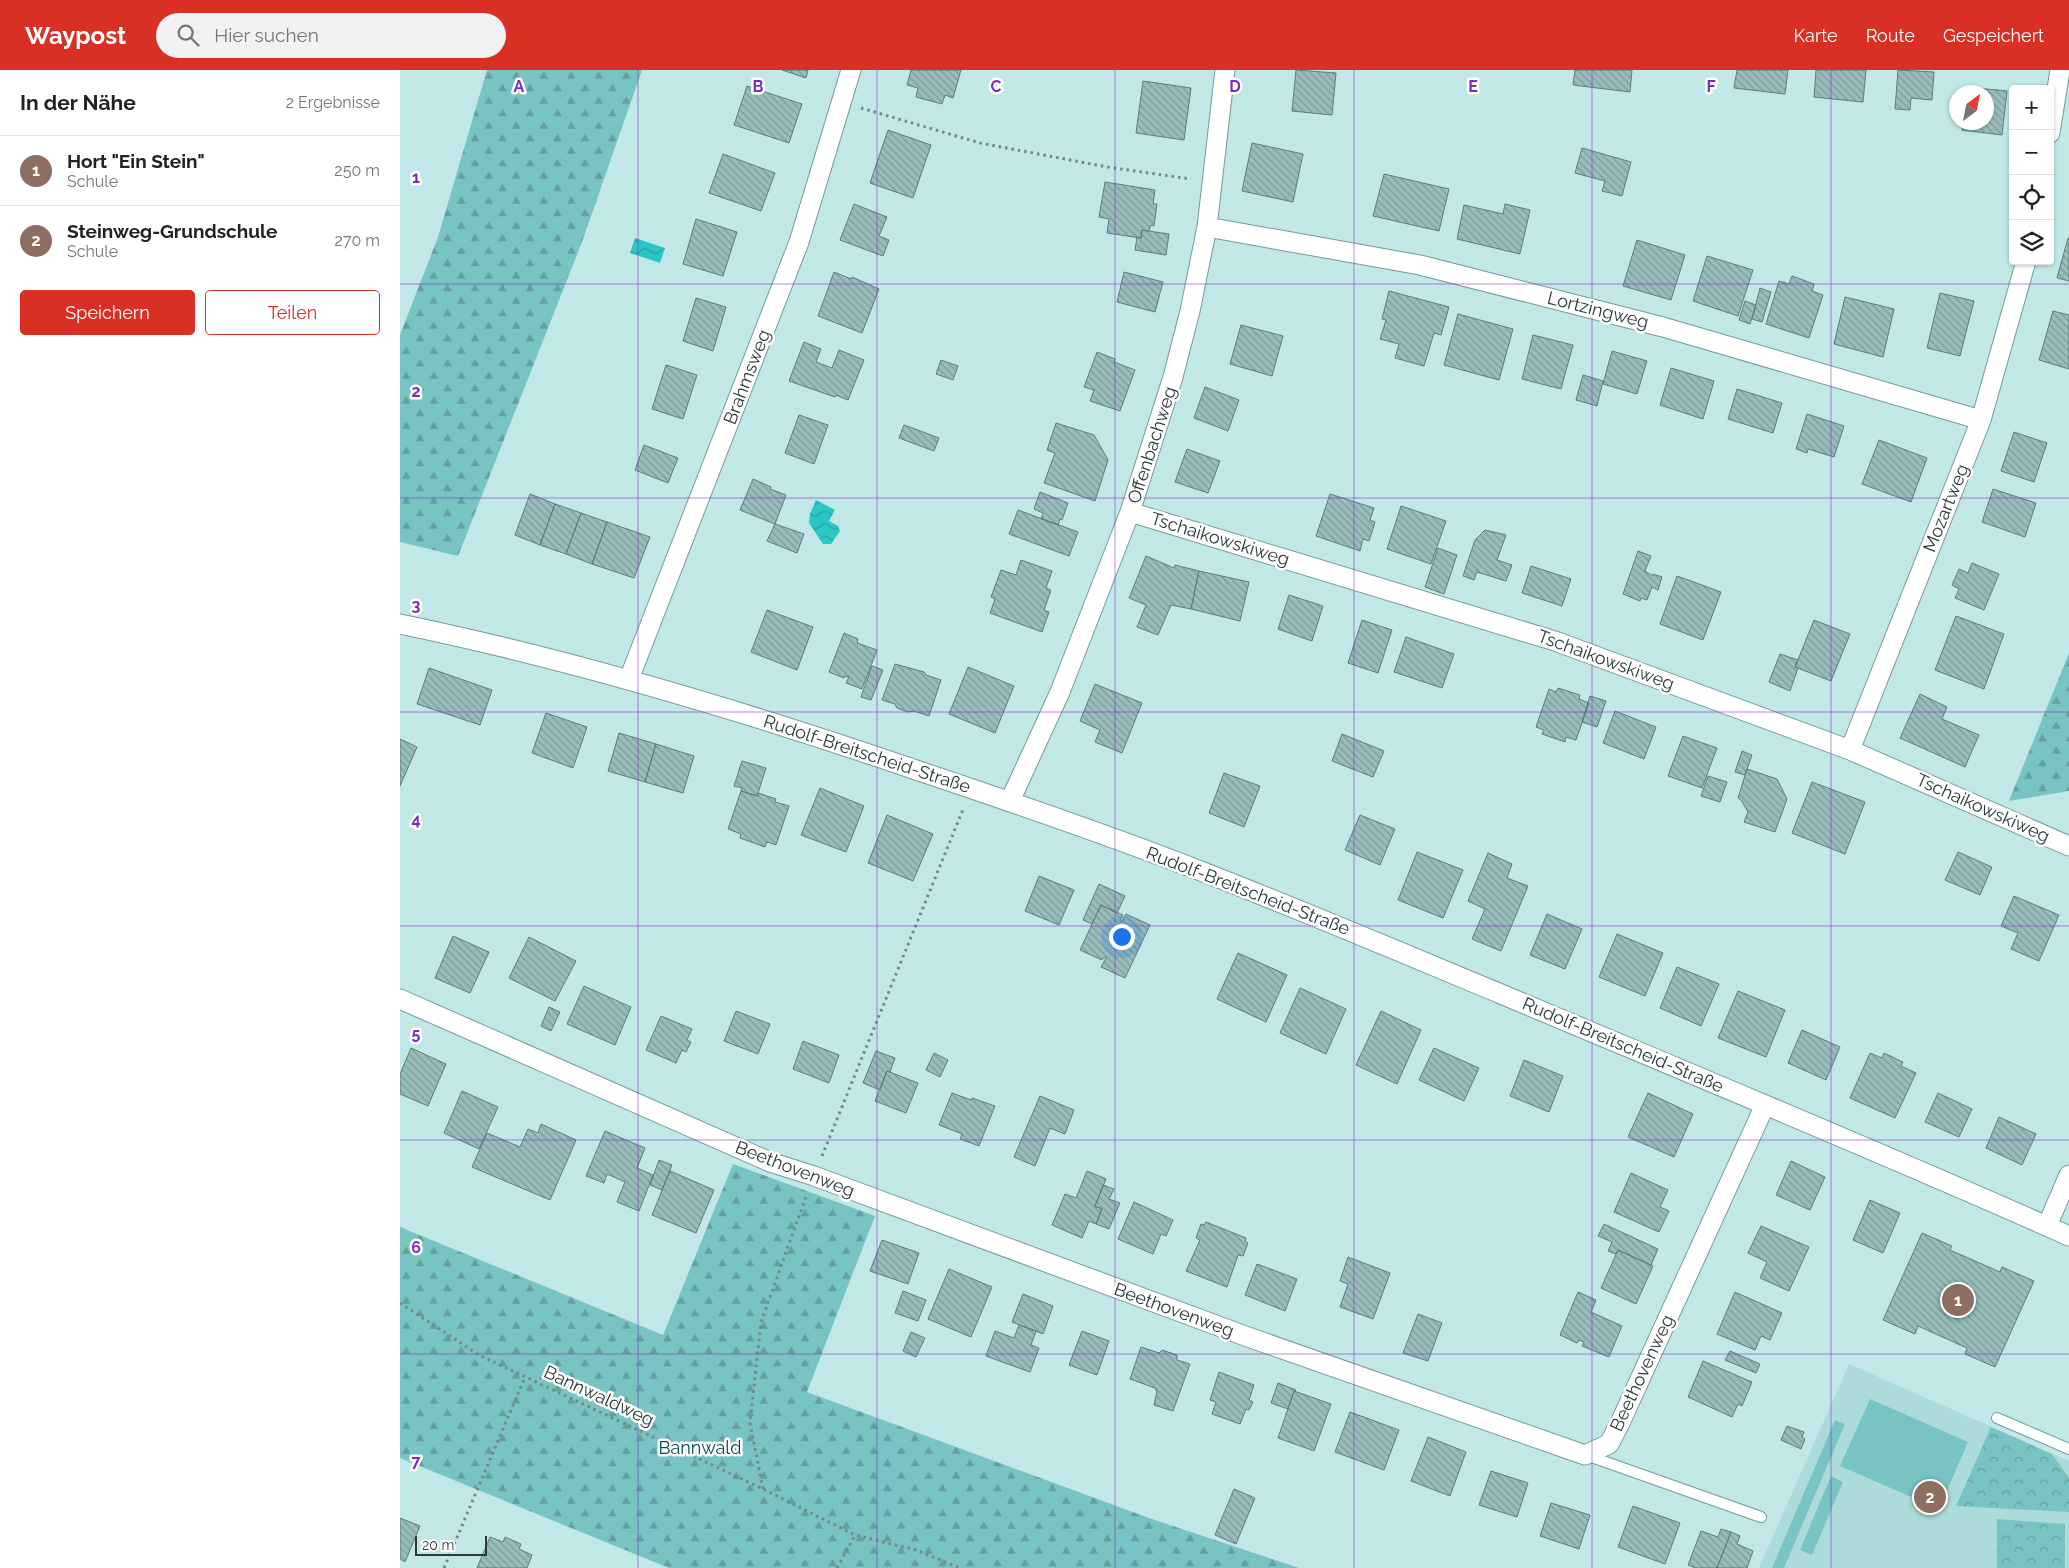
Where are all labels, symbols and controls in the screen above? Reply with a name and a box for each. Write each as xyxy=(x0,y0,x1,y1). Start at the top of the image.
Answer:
search box xyxy=(156,13,506,58)
text: Waypost xyxy=(25,21,126,50)
icon: search xyxy=(174,21,202,49)
text: Hier suchen xyxy=(214,24,319,46)
text: Karte xyxy=(1794,25,1838,46)
text: Route xyxy=(1866,25,1915,46)
text: Gespeichert xyxy=(1943,25,2044,46)
text: A xyxy=(514,77,525,96)
text: B xyxy=(753,77,764,96)
text: C xyxy=(991,77,1002,96)
text: D xyxy=(1229,77,1241,96)
text: E xyxy=(1468,77,1478,96)
text: F xyxy=(1706,77,1716,96)
north arrow xyxy=(1949,85,1994,130)
map controls xyxy=(2009,85,2054,265)
button: + xyxy=(2009,85,2054,130)
text: In der Nähe xyxy=(20,90,136,115)
text: 2 Ergebnisse xyxy=(286,93,380,112)
button: − xyxy=(2009,130,2054,175)
text: Hort "Ein Stein" xyxy=(67,150,205,172)
text: 1 xyxy=(32,161,40,180)
text: 250 m xyxy=(334,161,380,180)
text: 1 xyxy=(412,168,420,187)
text: Schule xyxy=(67,172,118,191)
button: locate xyxy=(2009,175,2054,220)
text: Steinweg-Grundschule xyxy=(67,220,277,242)
button: layers xyxy=(2009,220,2054,265)
text: 2 xyxy=(31,231,41,250)
text: 270 m xyxy=(335,231,380,250)
text: Schule xyxy=(67,242,118,261)
street label: Lortzingweg xyxy=(1545,287,1651,332)
button: Speichern xyxy=(20,290,195,335)
button: Teilen xyxy=(205,290,380,335)
street label: Brahmsweg xyxy=(719,327,774,427)
text: 2 xyxy=(411,382,421,401)
street label: Offenbachweg xyxy=(1123,384,1180,506)
street label: Mozartweg xyxy=(1918,461,1973,555)
street label: Tschaikowskiweg xyxy=(1148,507,1292,570)
text: 3 xyxy=(412,596,421,615)
street label: Tschaikowskiweg xyxy=(1535,625,1677,694)
street label: Rudolf-Breitscheid-Straße xyxy=(761,710,974,797)
street label: Tschaikowskiweg xyxy=(1913,769,2053,846)
text: 4 xyxy=(411,810,421,829)
street label: Rudolf-Breitscheid-Straße xyxy=(1143,842,1353,939)
your location xyxy=(1109,924,1135,950)
street label: Rudolf-Breitscheid-Straße xyxy=(1519,993,1727,1097)
text: 5 xyxy=(412,1024,421,1043)
street label: Beethovenweg xyxy=(733,1136,858,1201)
text: 6 xyxy=(411,1238,421,1257)
street label: Beethovenweg xyxy=(1111,1278,1237,1341)
pin: 1 xyxy=(1942,1281,1974,1319)
street label: Beethovenweg xyxy=(1605,1311,1678,1434)
street label: Bannwaldweg xyxy=(541,1361,658,1430)
park label: Bannwald xyxy=(659,1437,741,1458)
text: 7 xyxy=(412,1452,421,1471)
pin: 2 xyxy=(1914,1478,1946,1516)
scale bar xyxy=(415,1533,488,1556)
text: 20 m xyxy=(422,1537,454,1553)

